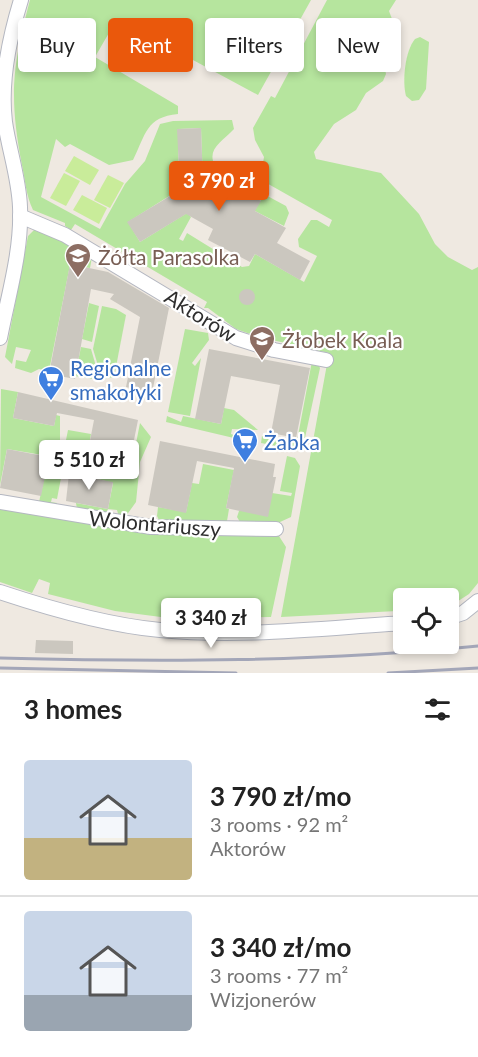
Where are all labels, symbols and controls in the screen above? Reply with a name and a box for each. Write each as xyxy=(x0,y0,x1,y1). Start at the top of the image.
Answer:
chip: Buy xyxy=(18,18,96,72)
chip: Rent xyxy=(108,18,193,72)
chip: Filters xyxy=(205,18,304,72)
chip: New xyxy=(316,18,401,72)
pin: 3 790 zł xyxy=(157,161,281,212)
text: 3 790 zł xyxy=(183,168,255,192)
school or university icon: Żółta Parasolka xyxy=(63,241,93,279)
place label: Żółta Parasolka xyxy=(98,244,240,269)
street label: Aktorów xyxy=(161,283,242,347)
school or university icon: Żłobek Koala xyxy=(247,324,277,362)
place label: Żłobek Koala xyxy=(282,327,403,352)
place label: Regionalne smakołyki xyxy=(70,355,171,404)
supermarket icon: Regionalne smakołyki xyxy=(36,364,66,402)
supermarket icon: Żabka xyxy=(230,426,260,464)
place label: Żabka xyxy=(264,429,320,454)
pin: 5 510 zł xyxy=(27,440,151,491)
text: 5 510 zł xyxy=(53,447,125,471)
street label: Wolontariuszy xyxy=(88,505,222,541)
map controls xyxy=(393,588,459,654)
button: locate xyxy=(393,588,459,654)
pin: 3 340 zł xyxy=(149,598,273,649)
text: 3 340 zł xyxy=(175,605,247,629)
text: 3 homes xyxy=(24,693,122,725)
icon: filters xyxy=(421,693,454,726)
text: 3 790 zł/mo xyxy=(210,780,352,812)
icon: home xyxy=(72,784,144,856)
text: 3 rooms · 92 m² xyxy=(210,812,348,836)
text: Aktorów xyxy=(210,836,286,860)
text: 3 340 zł/mo xyxy=(210,931,352,963)
icon: home xyxy=(72,935,144,1007)
text: 3 rooms · 77 m² xyxy=(210,963,348,987)
text: Wizjonerów xyxy=(210,987,316,1011)

